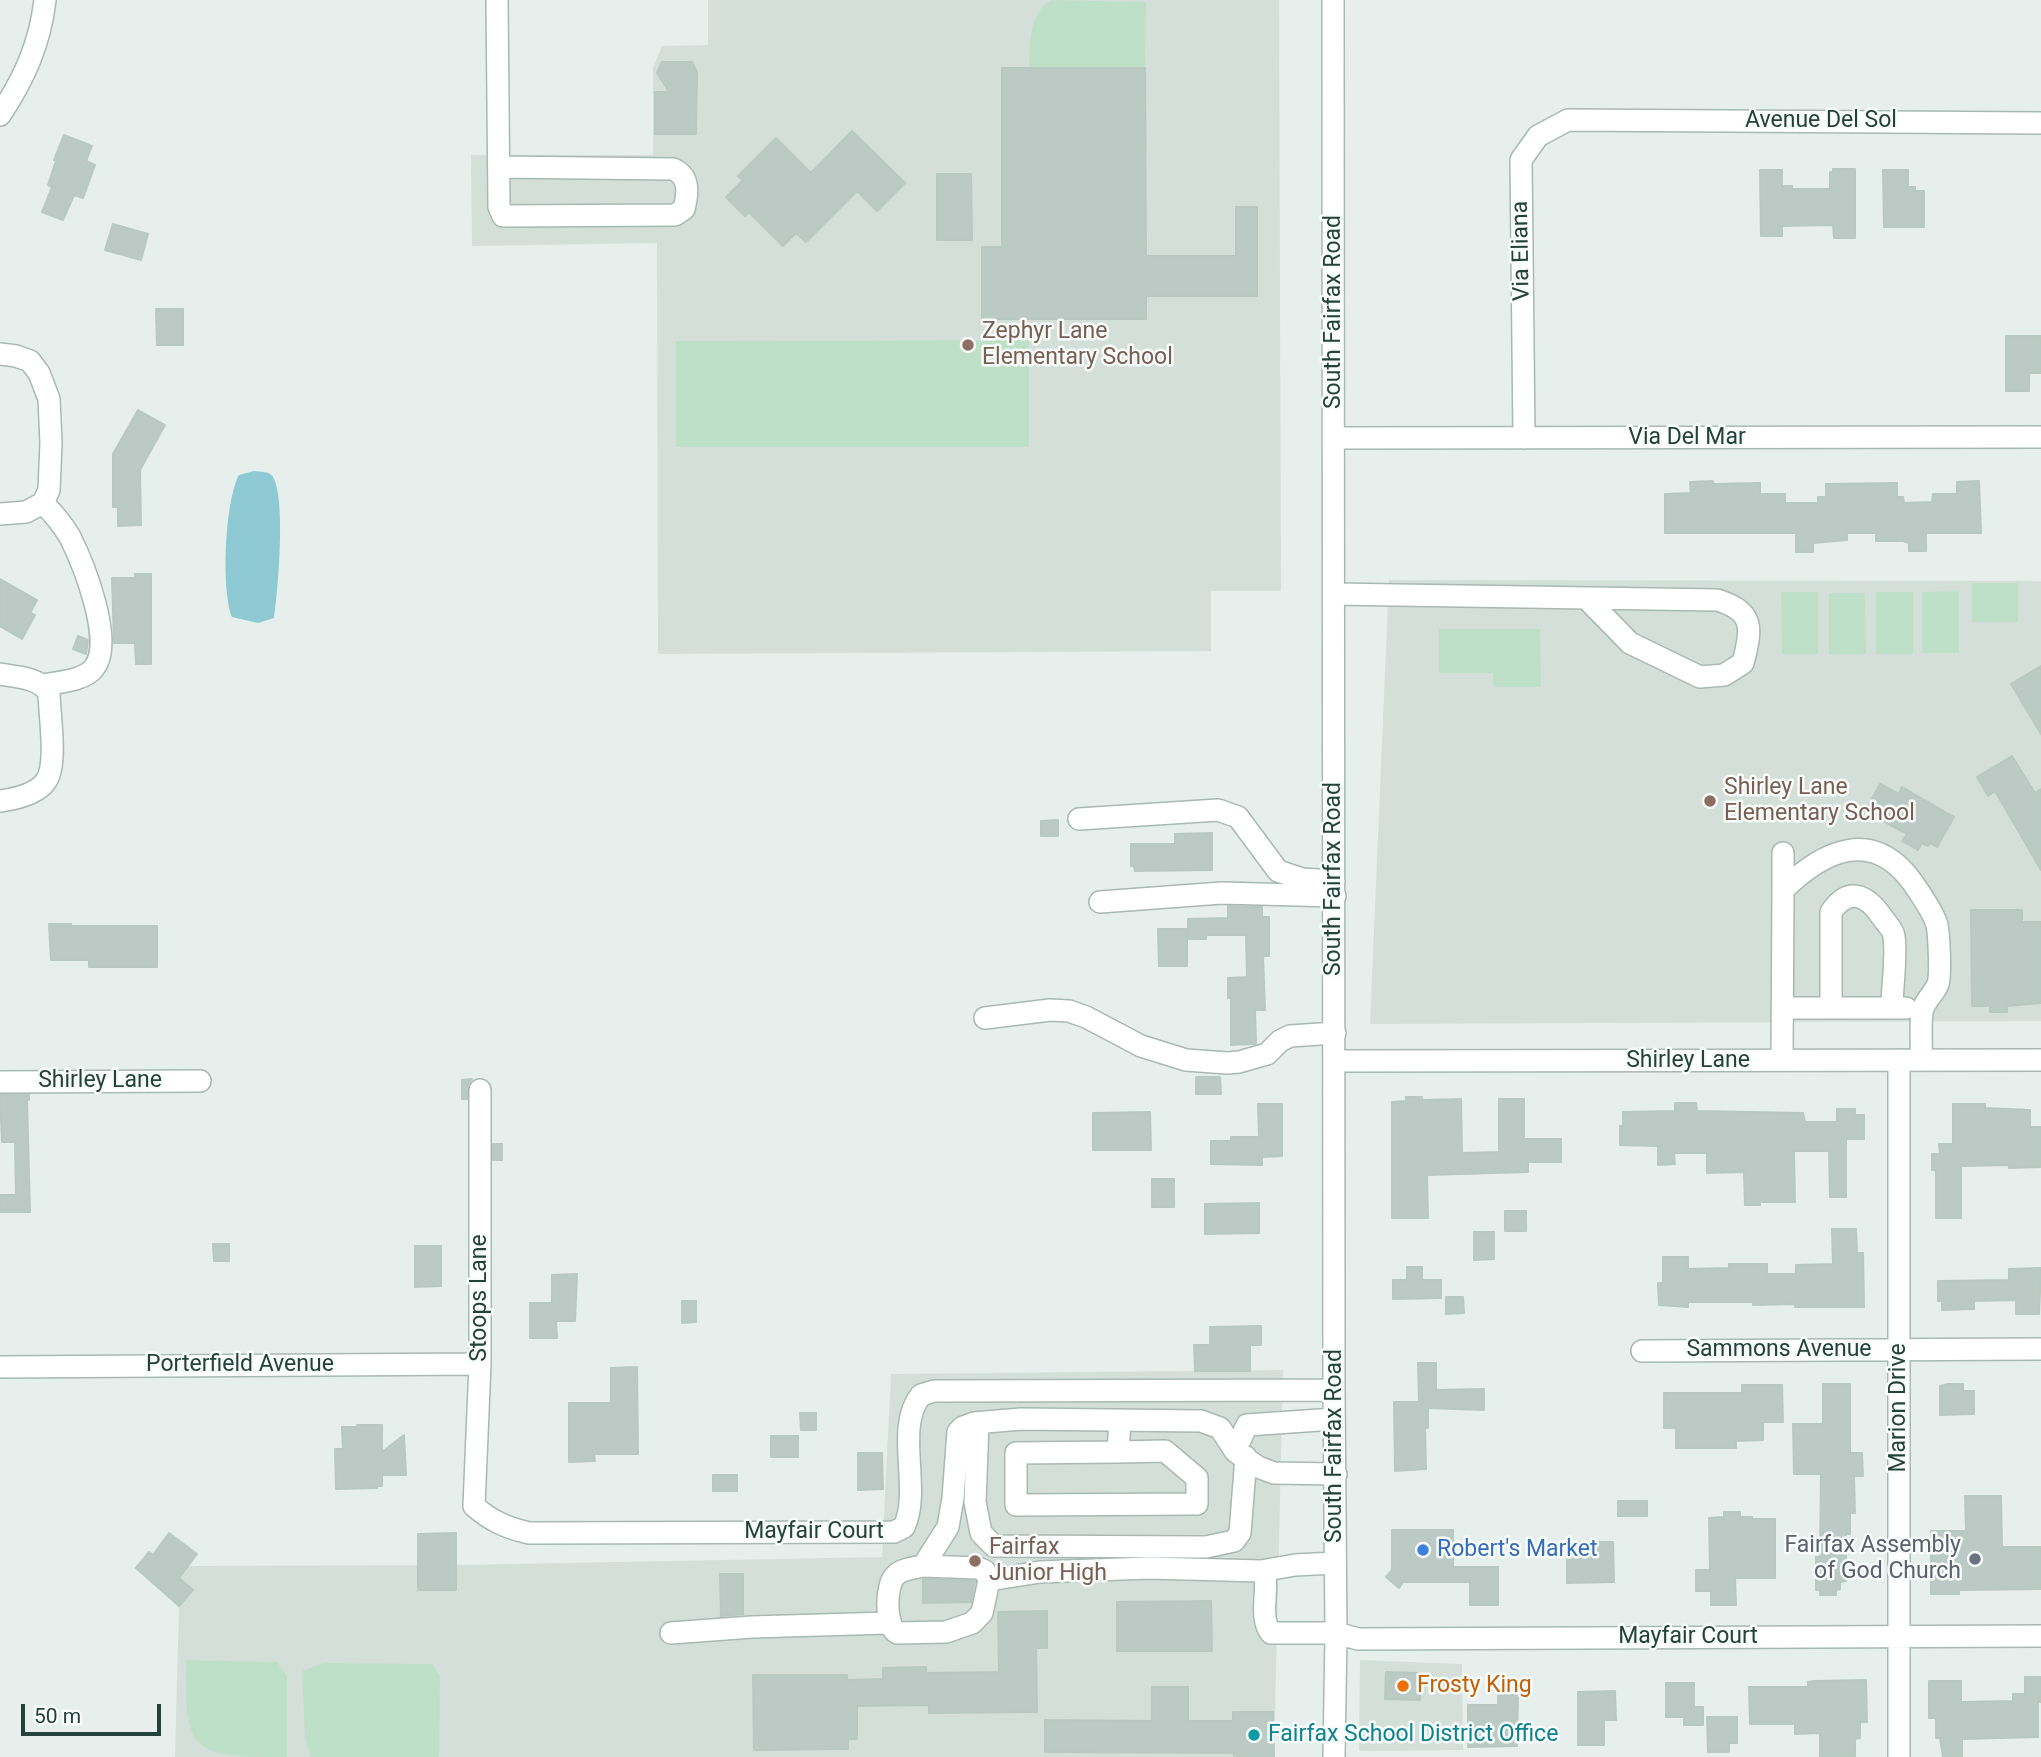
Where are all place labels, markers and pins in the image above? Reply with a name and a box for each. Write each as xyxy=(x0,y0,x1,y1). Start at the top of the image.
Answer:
place label: Zephyr Lane Elementary School xyxy=(982,318,1173,372)
marker: Zephyr Lane Elementary School xyxy=(960,337,976,353)
place label: Shirley Lane Elementary School xyxy=(1724,774,1915,828)
marker: Shirley Lane Elementary School xyxy=(1702,793,1718,809)
place label: Fairfax Assembly of God Church xyxy=(1784,1532,1961,1586)
place label: Fairfax Junior High xyxy=(989,1534,1107,1588)
place label: Robert's Market xyxy=(1437,1536,1598,1564)
marker: Robert's Market xyxy=(1415,1542,1431,1558)
marker: Fairfax Assembly of God Church xyxy=(1967,1551,1983,1567)
marker: Fairfax Junior High xyxy=(967,1553,983,1569)
place label: Frosty King xyxy=(1417,1672,1532,1700)
marker: Frosty King xyxy=(1395,1678,1411,1694)
place label: Fairfax School District Office xyxy=(1268,1721,1558,1749)
marker: Fairfax School District Office xyxy=(1246,1727,1262,1743)

